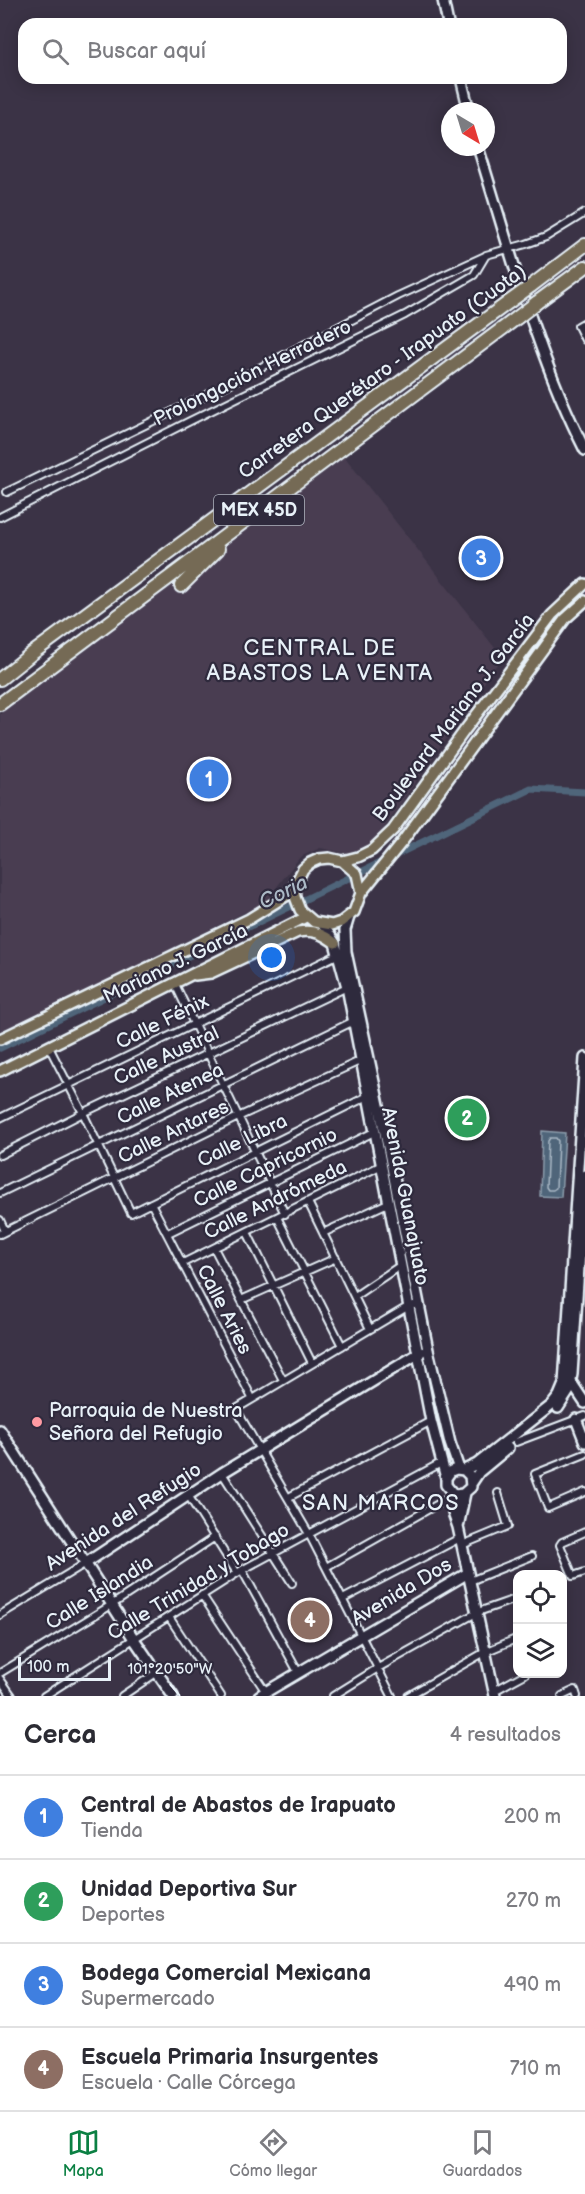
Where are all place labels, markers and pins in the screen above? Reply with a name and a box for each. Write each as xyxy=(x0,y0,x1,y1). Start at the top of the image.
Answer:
pin: 3 xyxy=(462,536,500,580)
pin: 1 xyxy=(190,756,228,802)
pin: 2 xyxy=(448,1096,486,1140)
place label: Parroquia de Nuestra Señora del Refugio xyxy=(49,1399,243,1446)
marker: Parroquia de Nuestra Señora del Refugio xyxy=(30,1415,44,1429)
pin: 4 xyxy=(290,1598,330,1642)

